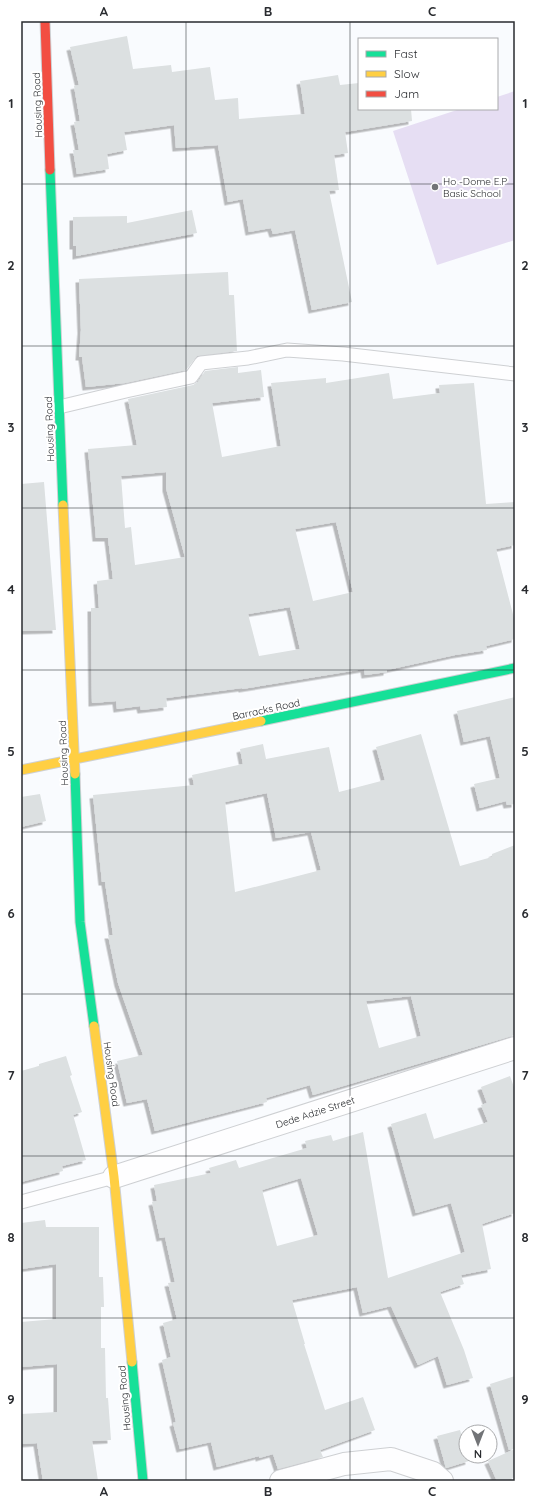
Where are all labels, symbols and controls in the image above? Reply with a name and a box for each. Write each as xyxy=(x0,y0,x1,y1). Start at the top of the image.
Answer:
text: A xyxy=(100,3,109,19)
text: B xyxy=(264,3,272,19)
text: C xyxy=(428,3,436,19)
legend xyxy=(358,38,498,110)
text: Fast xyxy=(394,46,418,61)
text: Slow xyxy=(394,66,420,81)
street label: Housing Road xyxy=(30,72,45,138)
text: Jam xyxy=(394,86,419,101)
text: 1 xyxy=(8,95,14,111)
text: 1 xyxy=(522,95,528,111)
place label: Ho -Dome E.P Basic School xyxy=(443,175,507,200)
marker: Ho -Dome E.P Basic School xyxy=(430,182,440,192)
text: 2 xyxy=(7,257,15,273)
text: 2 xyxy=(521,257,529,273)
street label: Housing Road xyxy=(42,396,57,462)
text: 3 xyxy=(8,419,15,435)
text: 3 xyxy=(522,419,529,435)
text: 4 xyxy=(7,581,15,597)
text: 4 xyxy=(521,581,529,597)
street label: Barracks Road xyxy=(231,696,301,723)
street label: Housing Road xyxy=(56,720,71,786)
text: 5 xyxy=(7,743,15,759)
text: 5 xyxy=(521,743,529,759)
text: 6 xyxy=(7,905,15,921)
text: 6 xyxy=(521,905,529,921)
street label: Housing Road xyxy=(101,1041,122,1107)
text: 7 xyxy=(7,1067,15,1083)
text: 7 xyxy=(521,1067,529,1083)
street label: Dede Adzie Street xyxy=(274,1093,357,1131)
text: 8 xyxy=(7,1229,15,1245)
text: 8 xyxy=(521,1229,529,1245)
street label: Housing Road xyxy=(115,1365,134,1431)
text: 9 xyxy=(7,1391,15,1407)
text: 9 xyxy=(521,1391,529,1407)
north arrow xyxy=(458,1424,498,1464)
text: N xyxy=(474,1447,482,1461)
text: A xyxy=(100,1483,109,1499)
text: B xyxy=(264,1483,272,1499)
text: C xyxy=(428,1483,436,1499)

